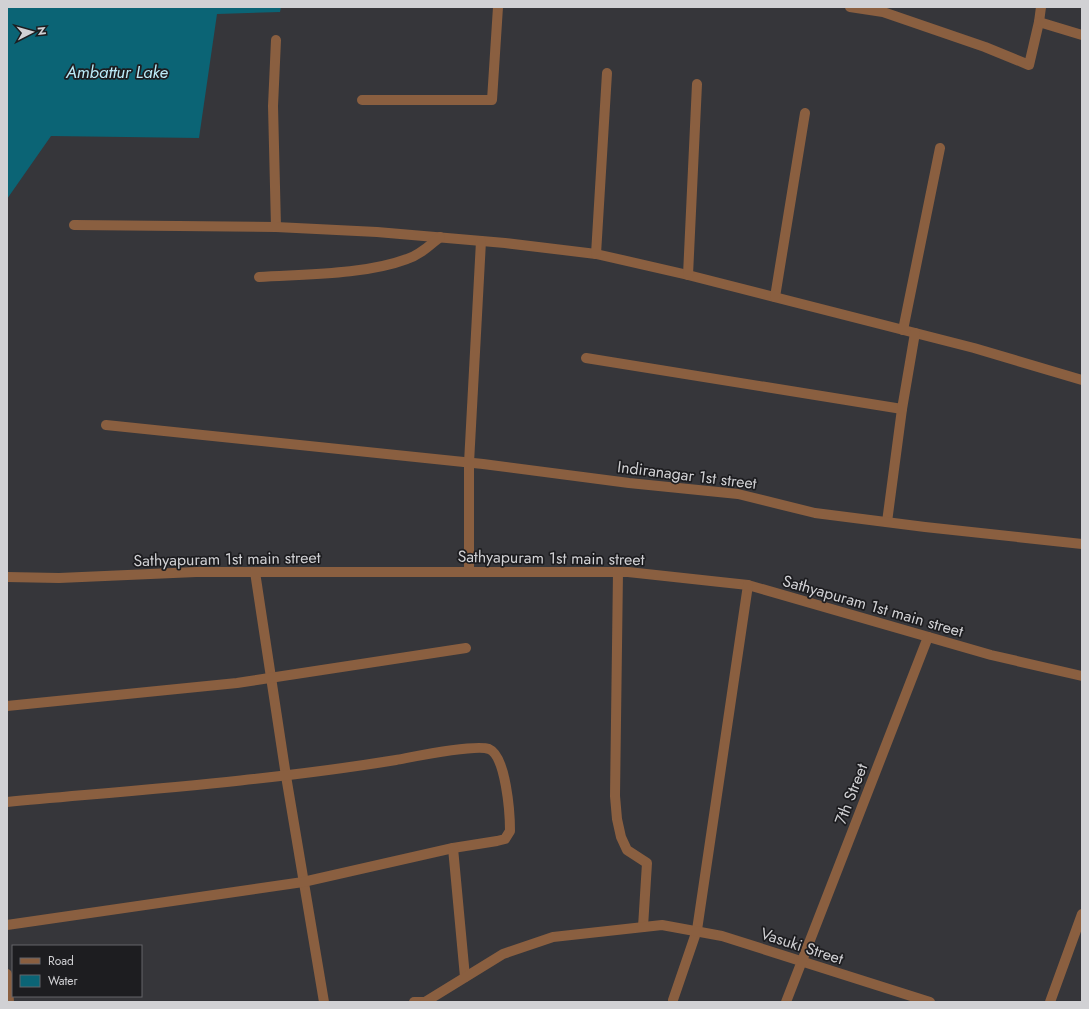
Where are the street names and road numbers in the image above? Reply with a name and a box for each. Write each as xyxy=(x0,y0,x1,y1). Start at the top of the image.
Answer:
street label: Indiranagar 1st street xyxy=(616,455,758,495)
street label: Sathyapuram 1st main street xyxy=(457,545,645,571)
street label: Sathyapuram 1st main street xyxy=(133,546,321,572)
street label: Sathyapuram 1st main street xyxy=(780,569,966,643)
street label: 7th Street xyxy=(829,760,873,828)
street label: Vasuki Street xyxy=(758,922,846,970)

